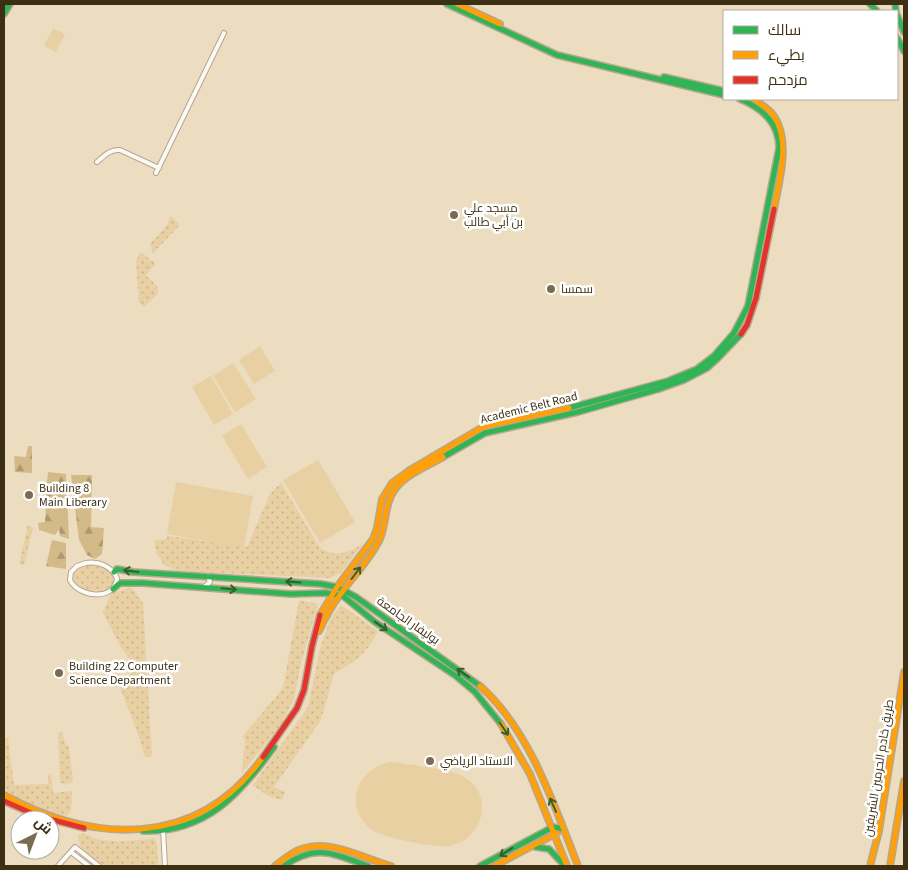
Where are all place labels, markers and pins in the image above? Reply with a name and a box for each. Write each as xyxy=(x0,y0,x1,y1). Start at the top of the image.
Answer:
place label: مسجد علي بن أبي طالب xyxy=(464,200,523,232)
marker: مسجد علي بن أبي طالب xyxy=(448,209,460,221)
place label: سمسا xyxy=(561,281,593,298)
marker: سمسا xyxy=(545,283,557,295)
place label: Building 8 Main Liberary xyxy=(39,480,107,511)
marker: Building 8 Main Liberary xyxy=(23,489,35,501)
place label: Building 22 Computer Science Department xyxy=(69,658,179,689)
marker: Building 22 Computer Science Department xyxy=(53,667,65,679)
place label: الاستاد الرياضي xyxy=(440,753,513,771)
marker: الاستاد الرياضي xyxy=(424,755,436,767)

